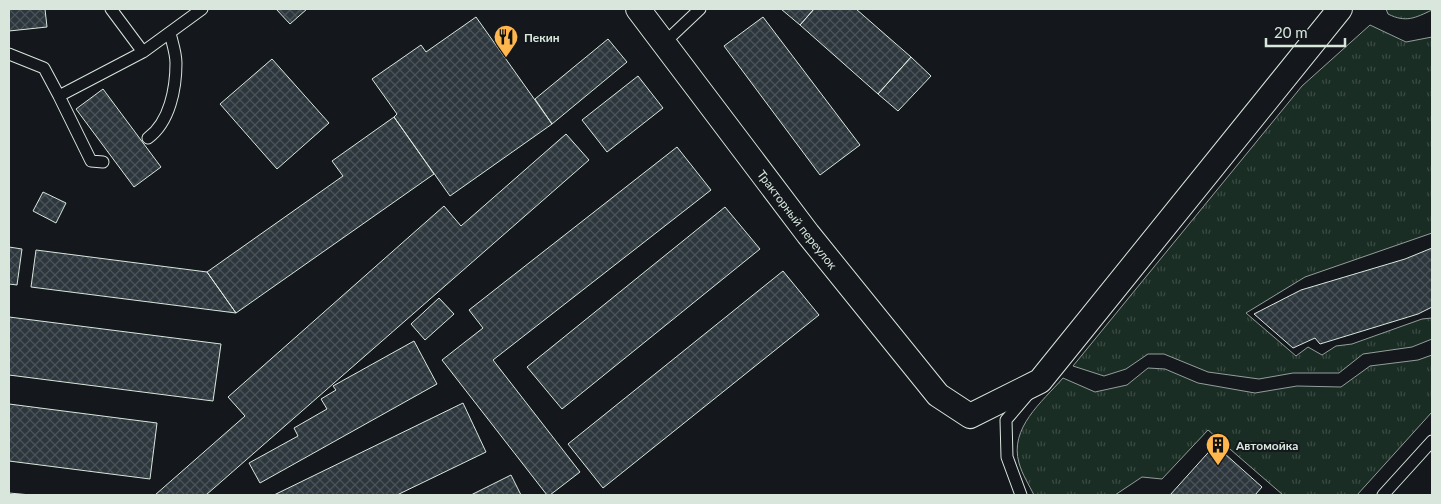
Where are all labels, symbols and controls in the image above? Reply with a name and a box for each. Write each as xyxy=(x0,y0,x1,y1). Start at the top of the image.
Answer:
scale bar xyxy=(1266,15,1345,47)
text: 20 m xyxy=(1274,23,1308,41)
restaurant icon: Пекин xyxy=(493,24,519,58)
place label: Пекин xyxy=(524,30,560,45)
street label: Тракторный переулок xyxy=(755,167,841,272)
building icon: Автомойка xyxy=(1205,432,1231,466)
place label: Автомойка xyxy=(1235,438,1298,453)

